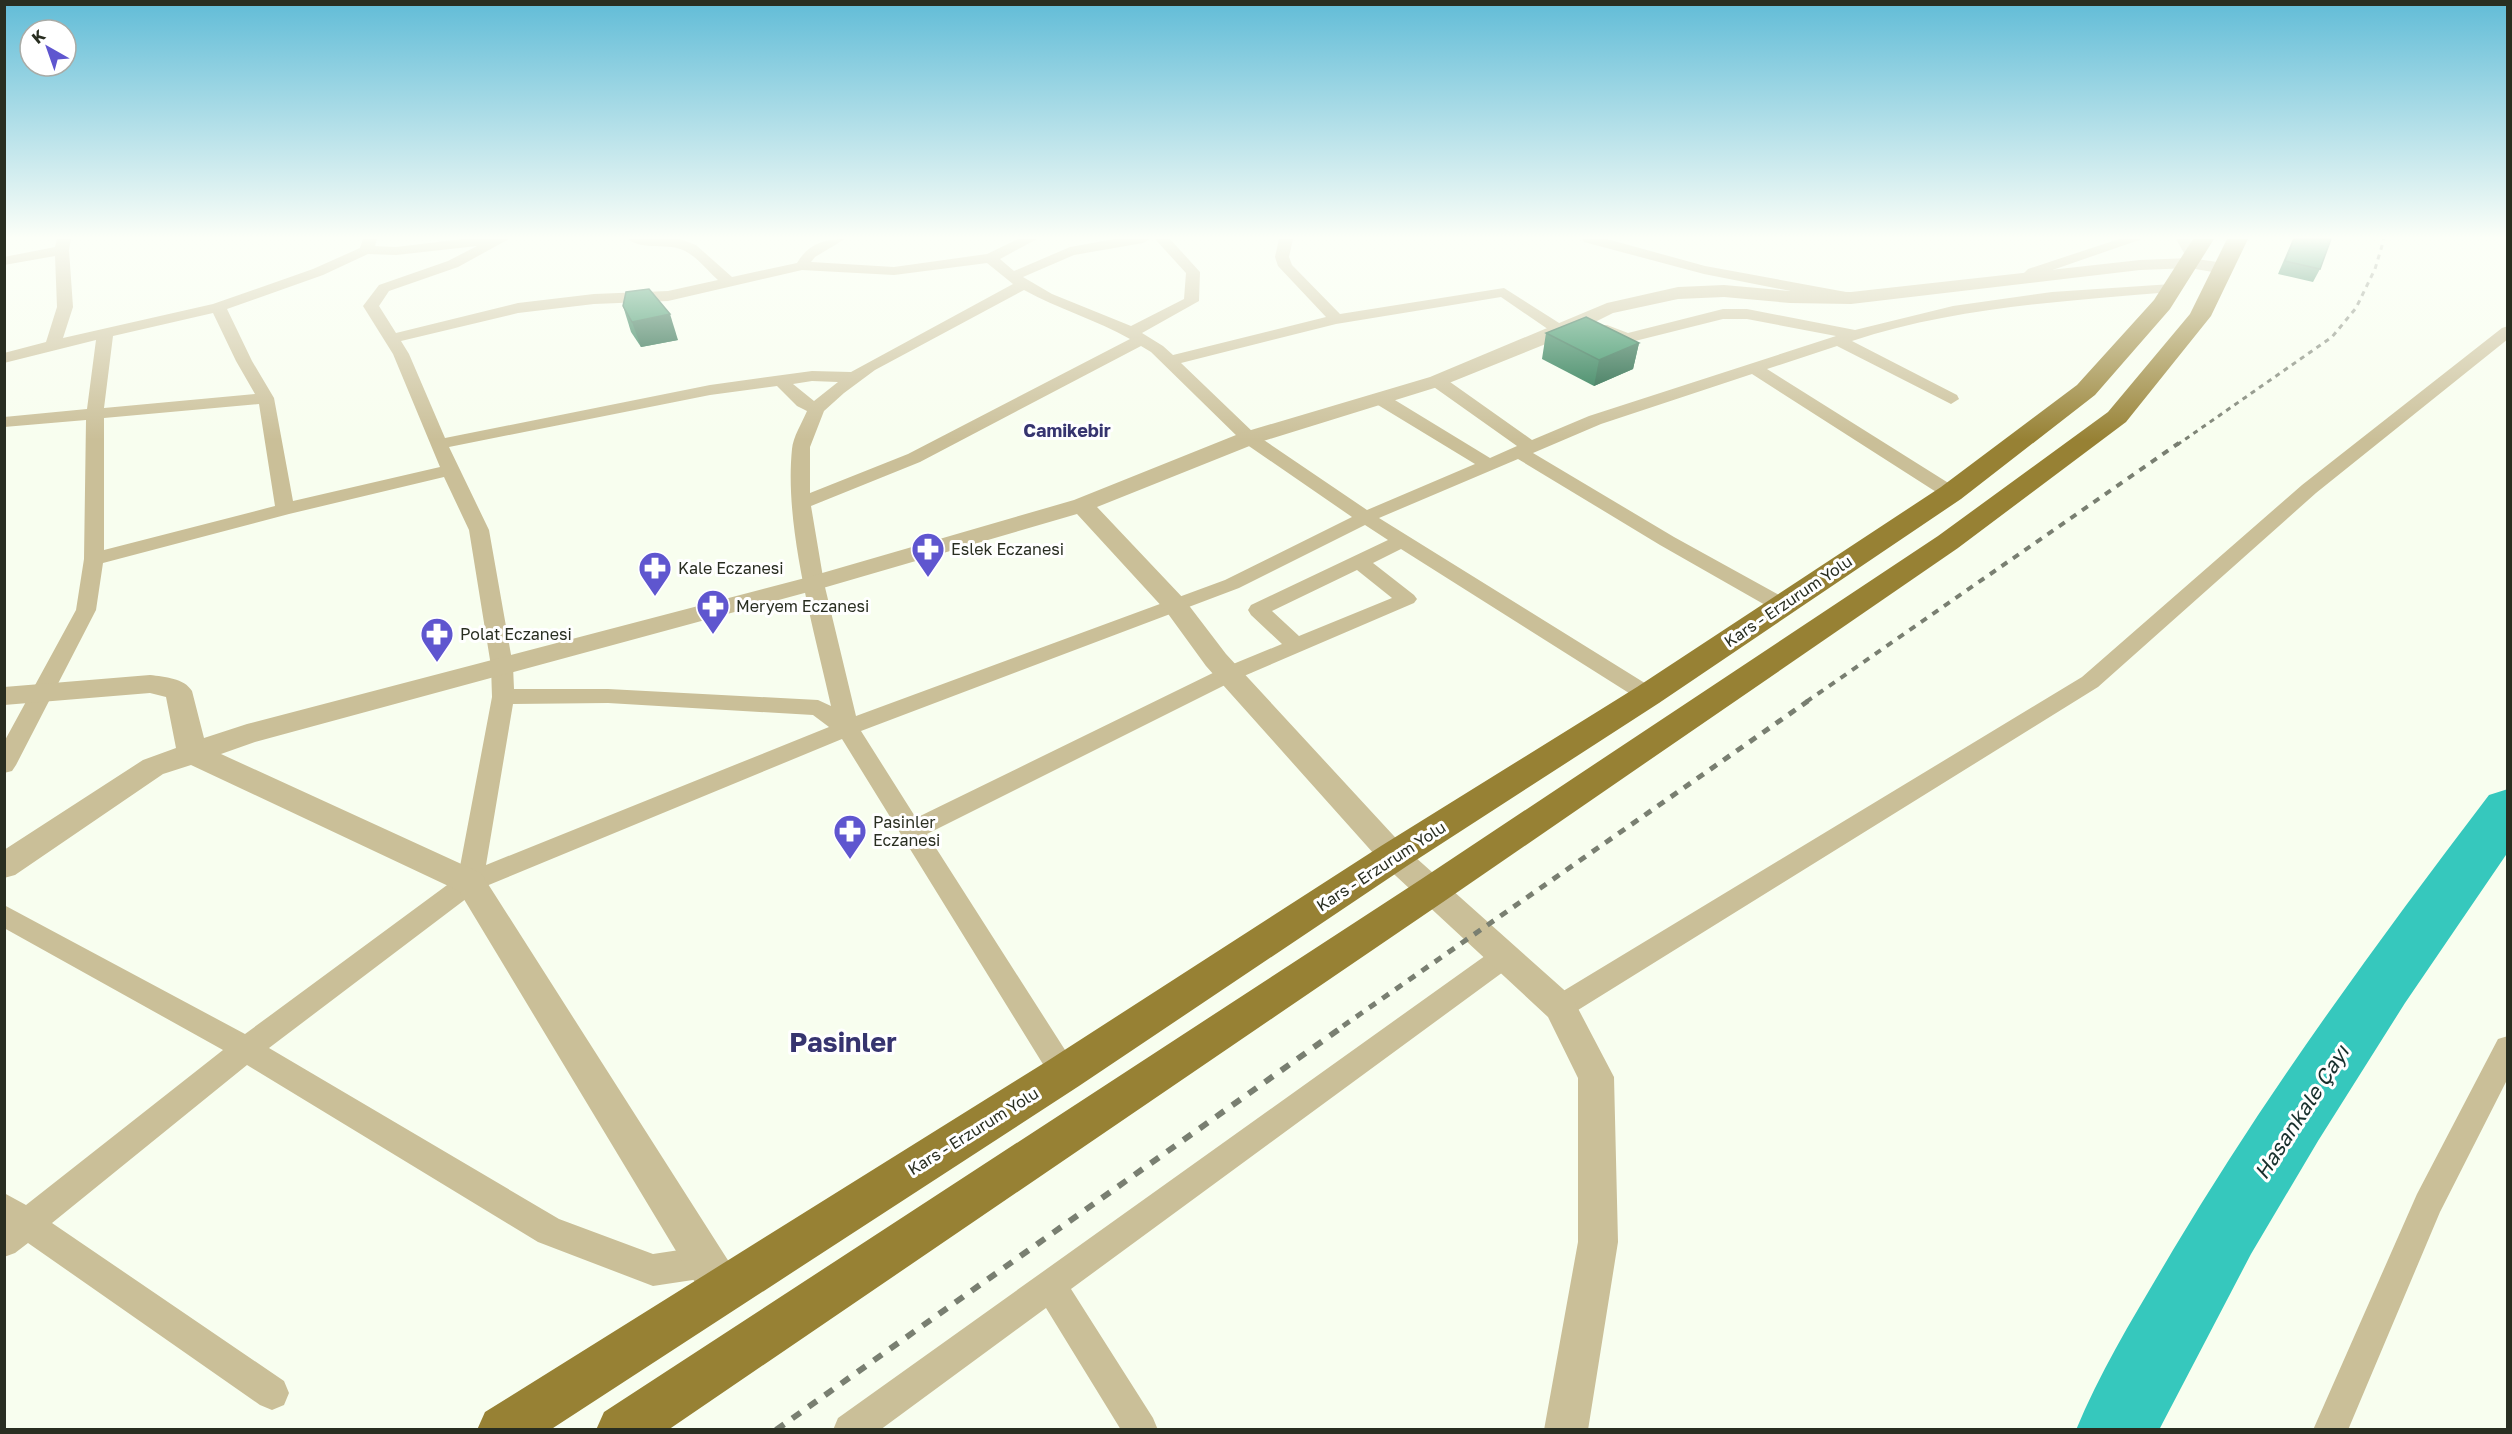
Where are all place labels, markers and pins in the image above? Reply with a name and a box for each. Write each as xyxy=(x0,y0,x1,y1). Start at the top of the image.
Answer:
pharmacy icon: Eslek Eczanesi xyxy=(910,531,946,578)
place label: Eslek Eczanesi xyxy=(951,539,1064,559)
pharmacy icon: Kale Eczanesi xyxy=(637,550,673,597)
place label: Kale Eczanesi xyxy=(678,558,784,578)
pharmacy icon: Meryem Eczanesi xyxy=(695,588,731,635)
place label: Meryem Eczanesi xyxy=(736,596,869,616)
pharmacy icon: Polat Eczanesi xyxy=(419,616,455,663)
place label: Polat Eczanesi xyxy=(460,624,572,644)
place label: Pasinler Eczanesi xyxy=(873,812,940,850)
pharmacy icon: Pasinler Eczanesi xyxy=(832,813,868,860)

